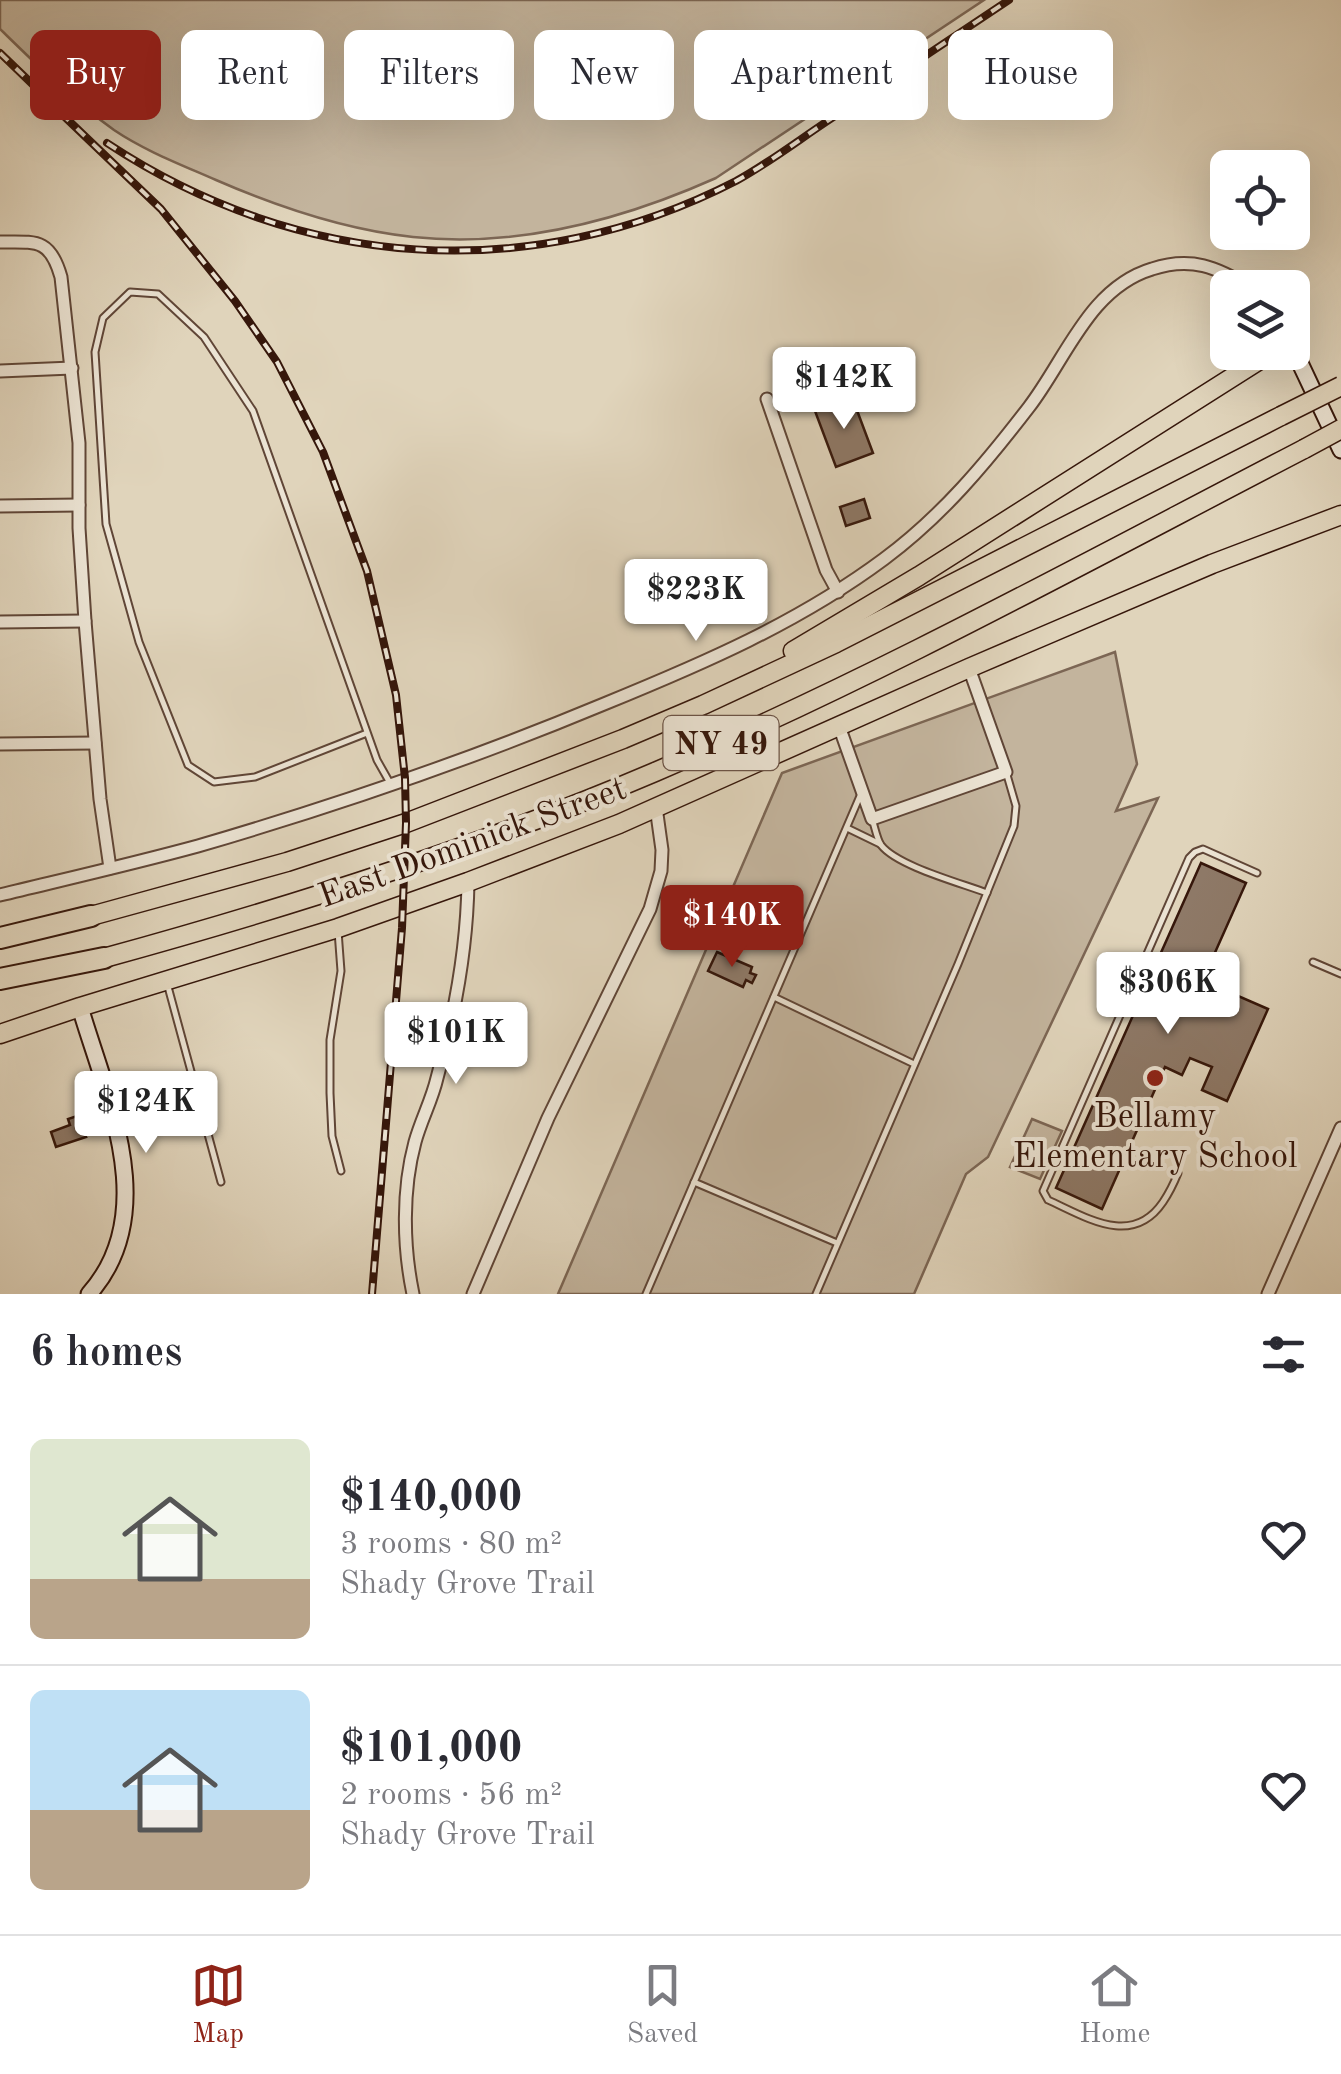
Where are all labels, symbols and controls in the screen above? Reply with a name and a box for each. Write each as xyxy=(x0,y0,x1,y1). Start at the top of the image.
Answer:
chip: Buy xyxy=(30,30,161,120)
chip: Rent xyxy=(181,30,324,120)
chip: Filters xyxy=(344,30,514,120)
chip: New xyxy=(534,30,674,120)
chip: Apartment xyxy=(694,30,928,120)
chip: House xyxy=(948,30,1113,120)
map controls xyxy=(1210,150,1310,370)
button: locate xyxy=(1210,150,1310,250)
button: layers xyxy=(1210,270,1310,370)
pin: $142K xyxy=(774,347,914,432)
text: $142K xyxy=(795,363,893,395)
pin: $223K xyxy=(626,559,766,644)
text: $223K xyxy=(647,575,745,607)
road number: NY 49 xyxy=(664,716,778,770)
street label: East Dominick Street xyxy=(314,771,632,915)
pin: $140K xyxy=(662,885,802,970)
text: $140K xyxy=(683,901,781,933)
pin: $306K xyxy=(1098,952,1238,1037)
text: $306K xyxy=(1119,968,1217,1000)
pin: $101K xyxy=(386,1002,526,1087)
text: $101K xyxy=(407,1018,505,1050)
marker: Bellamy Elementary School xyxy=(1144,1067,1166,1089)
pin: $124K xyxy=(76,1071,216,1156)
text: $124K xyxy=(97,1087,195,1119)
place label: Bellamy Elementary School xyxy=(1013,1100,1297,1175)
icon: filters xyxy=(1256,1327,1311,1382)
text: 6 homes xyxy=(30,1333,182,1375)
text: $140,000 xyxy=(340,1478,522,1520)
icon: home xyxy=(110,1479,230,1599)
icon: heart xyxy=(1256,1512,1311,1567)
text: 3 rooms · 80 m² xyxy=(340,1529,562,1561)
text: Shady Grove Trail xyxy=(340,1569,595,1601)
text: $101,000 xyxy=(340,1729,522,1771)
icon: home xyxy=(110,1730,230,1850)
icon: heart xyxy=(1256,1763,1311,1818)
text: 2 rooms · 56 m² xyxy=(340,1780,562,1812)
text: Shady Grove Trail xyxy=(340,1820,595,1852)
tab: Map xyxy=(191,1958,246,2053)
tab: Saved xyxy=(627,1958,698,2053)
tab: Home xyxy=(1079,1958,1150,2053)

